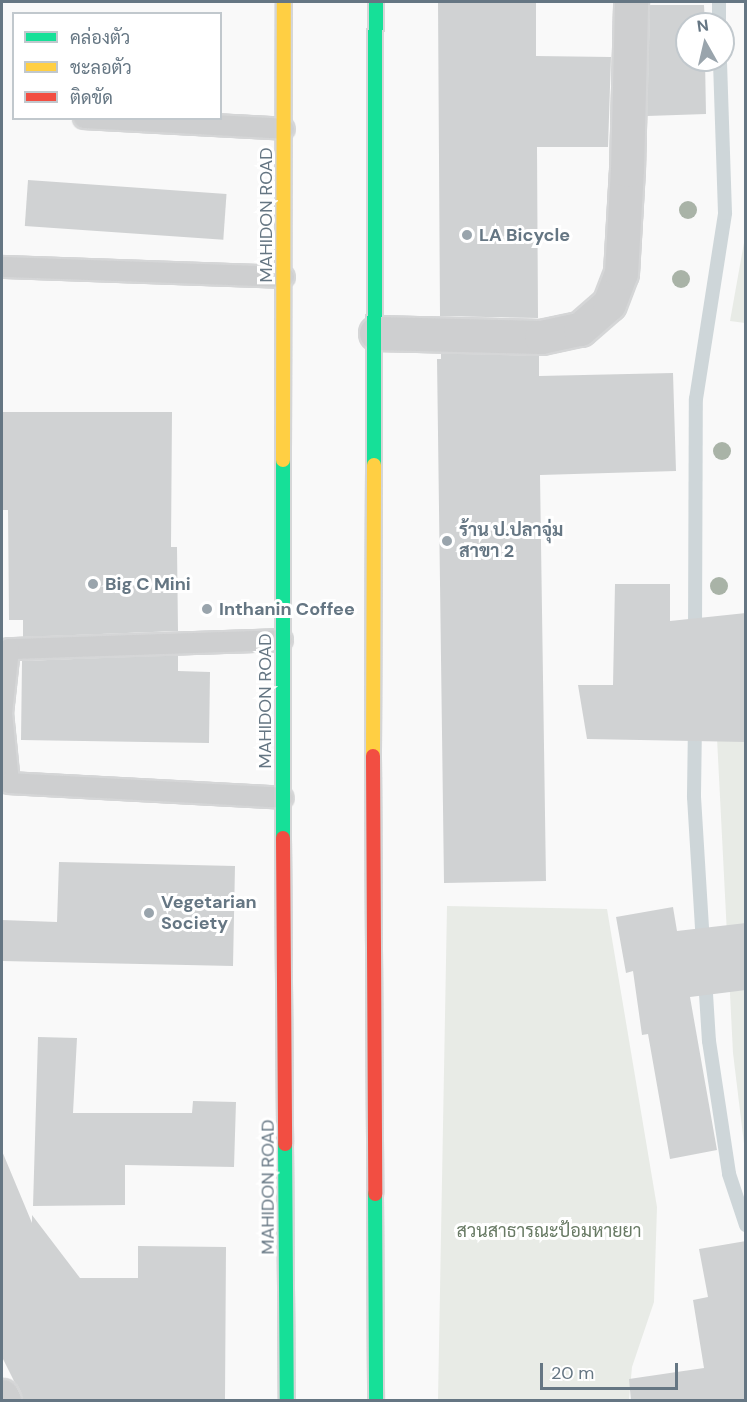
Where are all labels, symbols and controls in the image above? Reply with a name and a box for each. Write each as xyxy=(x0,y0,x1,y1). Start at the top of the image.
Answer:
legend xyxy=(12,12,222,120)
north arrow xyxy=(675,12,735,72)
text: N xyxy=(695,14,710,37)
text: คล่องตัว xyxy=(70,26,130,50)
text: ชะลอตัว xyxy=(70,56,132,80)
text: ติดขัด xyxy=(70,86,113,110)
street label: MAHIDON ROAD xyxy=(255,147,277,283)
place label: LA Bicycle xyxy=(479,224,570,246)
marker: LA Bicycle xyxy=(460,228,474,242)
place label: ร้าน ป.ปลาจุ่ม สาขา 2 xyxy=(459,520,563,562)
marker: ร้าน ป.ปลาจุ่ม สาขา 2 xyxy=(440,534,454,548)
place label: Big C Mini xyxy=(105,573,191,595)
marker: Big C Mini xyxy=(86,577,100,591)
place label: Inthanin Coffee xyxy=(219,598,355,620)
marker: Inthanin Coffee xyxy=(200,602,214,616)
street label: MAHIDON ROAD xyxy=(254,633,276,769)
place label: Vegetarian Society xyxy=(161,892,257,934)
marker: Vegetarian Society xyxy=(142,906,156,920)
street label: MAHIDON ROAD xyxy=(257,1119,279,1255)
park label: สวนสาธารณะป้อมหายยา xyxy=(457,1220,641,1242)
scale bar xyxy=(543,1351,681,1389)
text: 20 m xyxy=(551,1361,594,1385)

